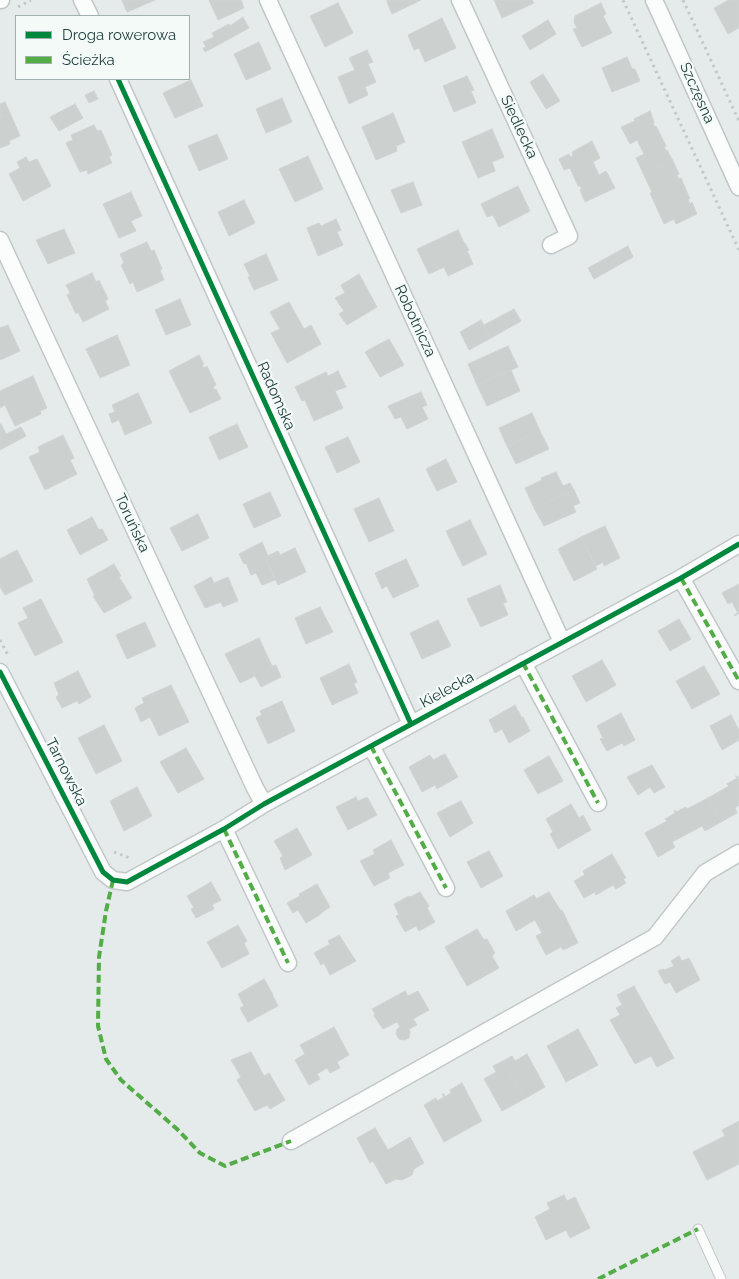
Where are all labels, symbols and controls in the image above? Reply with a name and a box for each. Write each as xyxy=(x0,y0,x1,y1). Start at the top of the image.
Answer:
legend xyxy=(15,15,190,80)
text: Droga rowerowa xyxy=(62,26,176,44)
text: Ścieżka xyxy=(62,51,115,69)
street label: Szczęsna xyxy=(676,60,718,126)
street label: Siedlecka xyxy=(497,93,541,161)
street label: Robotnicza xyxy=(390,282,440,360)
street label: Radomska xyxy=(253,359,299,433)
street label: Toruńska xyxy=(111,491,153,555)
street label: Kielecka xyxy=(417,668,477,712)
street label: Tarnowska xyxy=(41,735,91,809)

